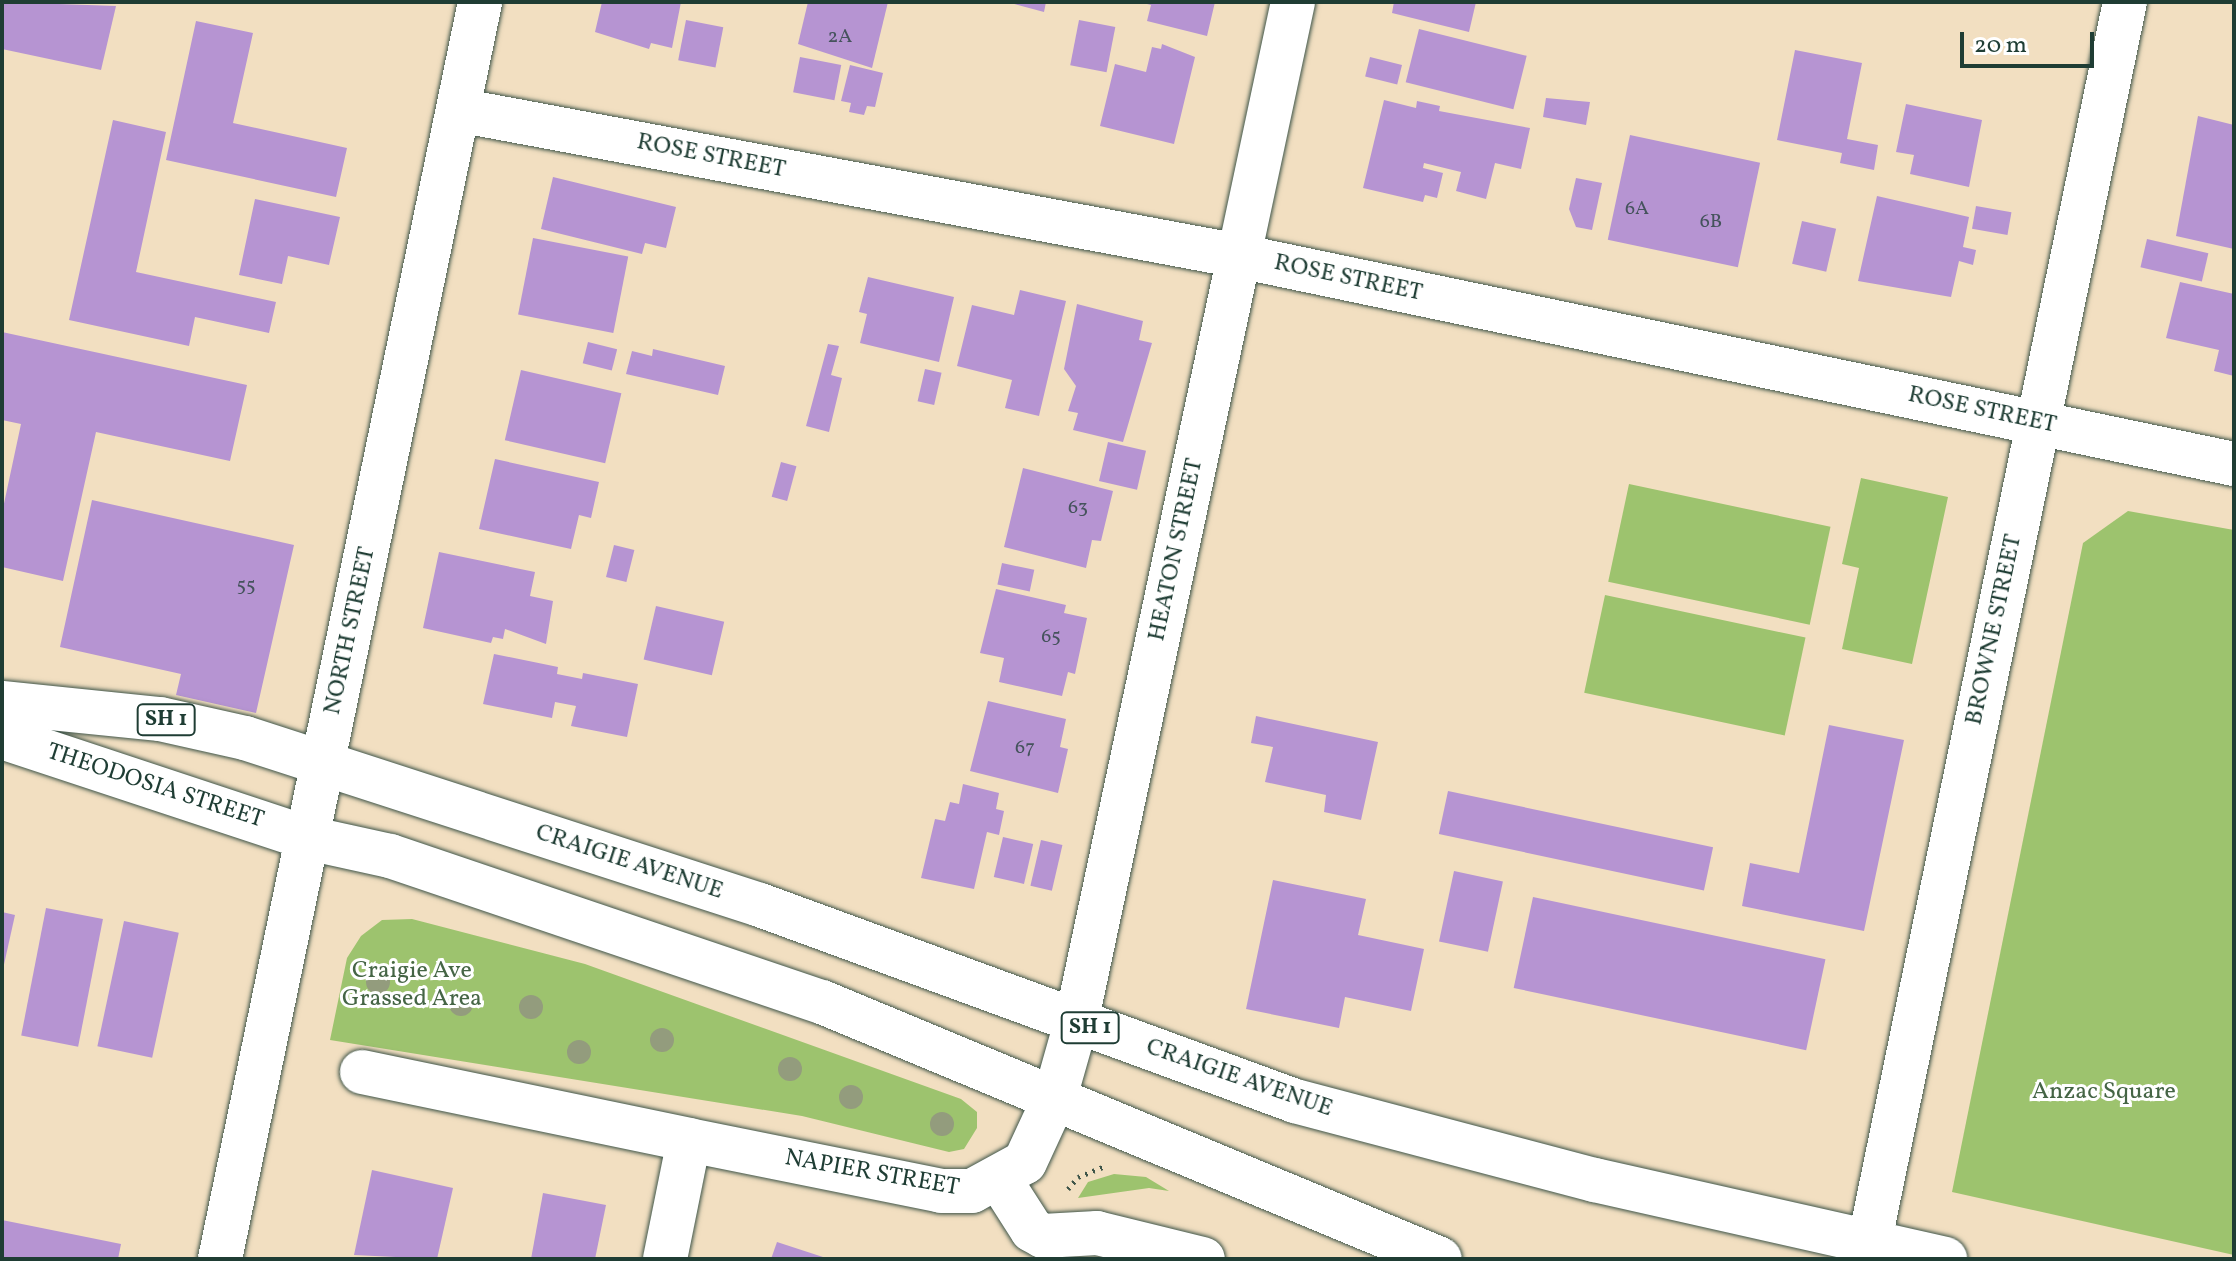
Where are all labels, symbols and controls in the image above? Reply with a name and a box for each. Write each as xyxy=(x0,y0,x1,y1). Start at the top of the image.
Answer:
scale bar xyxy=(1964,16,2098,66)
house number: 2A xyxy=(828,25,852,49)
text: 20 m xyxy=(1974,29,2027,63)
street label: ROSE STREET xyxy=(634,128,788,186)
house number: 6A xyxy=(1625,197,1649,221)
house number: 6B xyxy=(1700,210,1722,234)
street label: ROSE STREET xyxy=(1271,249,1425,309)
street label: ROSE STREET xyxy=(1905,381,2059,441)
street label: HEATON STREET xyxy=(1144,456,1210,644)
house number: 63 xyxy=(1068,496,1088,520)
street label: BROWNE STREET xyxy=(1961,532,2029,728)
street label: NORTH STREET xyxy=(319,544,383,718)
house number: 55 xyxy=(236,574,256,598)
house number: 65 xyxy=(1041,625,1061,649)
road number: SH 1 xyxy=(136,702,196,738)
house number: 67 xyxy=(1015,736,1035,760)
street label: THEODOSIA STREET xyxy=(43,738,267,836)
street label: CRAIGIE AVENUE xyxy=(532,819,726,907)
park label: Craigie Ave Grassed Area xyxy=(342,958,482,1014)
road number: SH 1 xyxy=(1060,1010,1120,1046)
street label: CRAIGIE AVENUE xyxy=(1142,1034,1336,1124)
park label: Anzac Square xyxy=(2032,1079,2176,1107)
street label: NAPIER STREET xyxy=(782,1144,962,1204)

